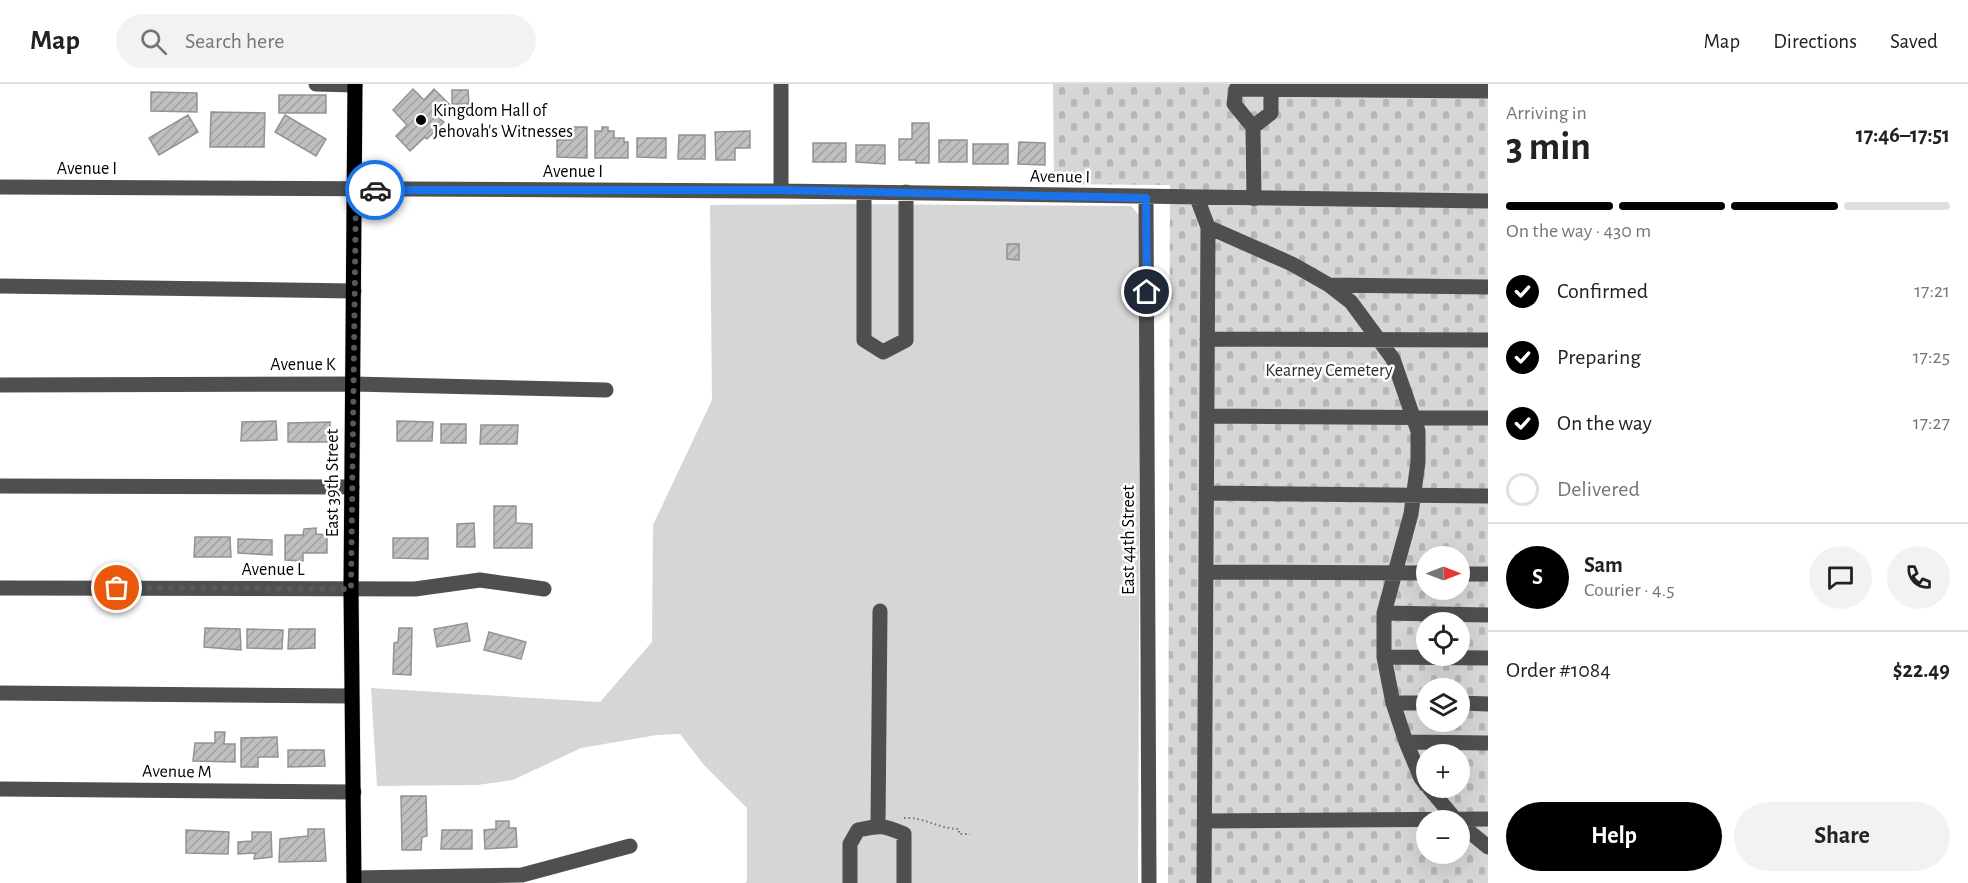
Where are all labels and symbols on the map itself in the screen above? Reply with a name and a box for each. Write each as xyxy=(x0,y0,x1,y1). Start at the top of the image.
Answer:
place label: Kingdom Hall of Jehovah's Witnesses xyxy=(433,102,573,141)
marker: Kingdom Hall of Jehovah's Witnesses xyxy=(414,113,428,127)
street label: Avenue I xyxy=(57,160,117,178)
courier xyxy=(345,160,405,220)
street label: Avenue I xyxy=(543,163,603,181)
street label: Avenue I xyxy=(1030,167,1090,187)
pin xyxy=(1121,266,1172,317)
street label: Avenue K xyxy=(270,356,336,374)
park label: Kearney Cemetery xyxy=(1265,362,1393,380)
street label: East 39th Street xyxy=(324,429,342,537)
street label: East 44th Street xyxy=(1120,485,1138,595)
north arrow xyxy=(1416,546,1470,600)
street label: Avenue L xyxy=(242,561,305,579)
pin xyxy=(91,562,142,613)
street label: Avenue M xyxy=(142,762,212,782)

